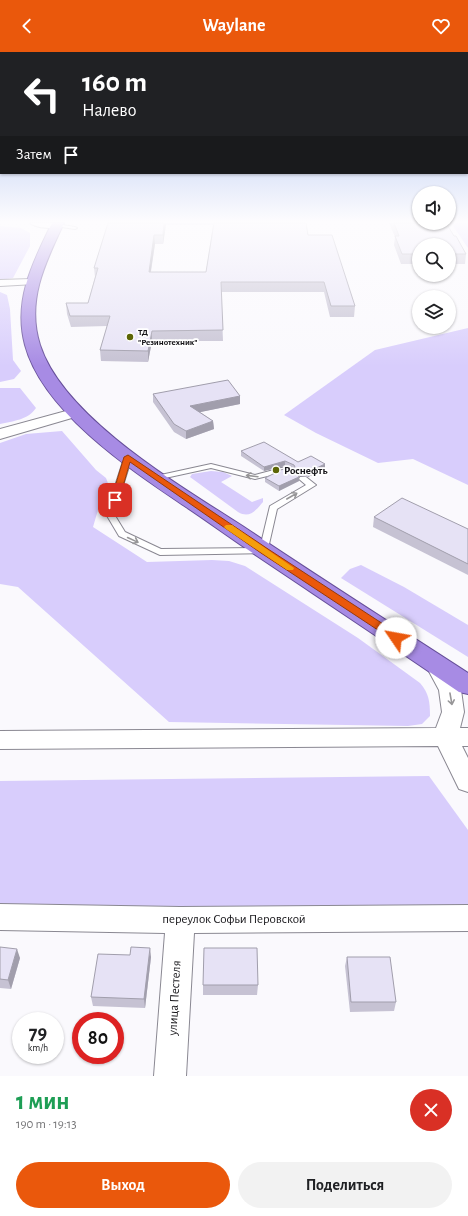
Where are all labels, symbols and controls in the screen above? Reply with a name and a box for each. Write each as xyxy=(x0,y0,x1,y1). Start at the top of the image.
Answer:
icon: back xyxy=(16,15,38,37)
icon: heart xyxy=(430,15,452,37)
text: Waylane xyxy=(202,17,266,35)
icon: left xyxy=(16,68,68,120)
text: 160 m xyxy=(82,69,147,97)
text: Налево xyxy=(82,102,136,120)
icon: arrive xyxy=(60,144,82,166)
text: Затем xyxy=(16,147,52,162)
map controls xyxy=(412,186,456,334)
button: sound xyxy=(412,186,456,230)
button: search xyxy=(412,238,456,282)
button: layers xyxy=(412,290,456,334)
place label: ТД "Резинотехник" xyxy=(138,328,197,347)
marker: ТД "Резинотехник" xyxy=(125,332,135,342)
marker: Роснефть xyxy=(271,465,281,475)
place label: Роснефть xyxy=(284,465,328,476)
one-way arrow xyxy=(246,472,259,479)
pin xyxy=(98,483,132,517)
icon: arrive xyxy=(104,489,126,511)
one-way arrow xyxy=(286,492,298,500)
one-way arrow xyxy=(126,537,138,544)
position arrow xyxy=(375,617,417,659)
one-way arrow xyxy=(447,692,455,705)
street label: переулок Софьи Перовской xyxy=(162,913,306,926)
street label: улица Пестеля xyxy=(166,960,183,1037)
speed limit sign: 80 xyxy=(72,1012,124,1064)
text: 79 xyxy=(29,1023,47,1043)
text: km/h xyxy=(28,1043,48,1053)
button: close xyxy=(410,1089,452,1131)
text: 1 мин xyxy=(16,1090,70,1114)
text: 190 m · 19:13 xyxy=(16,1118,77,1131)
button: Выход xyxy=(16,1162,230,1208)
button: Поделиться xyxy=(238,1162,452,1208)

